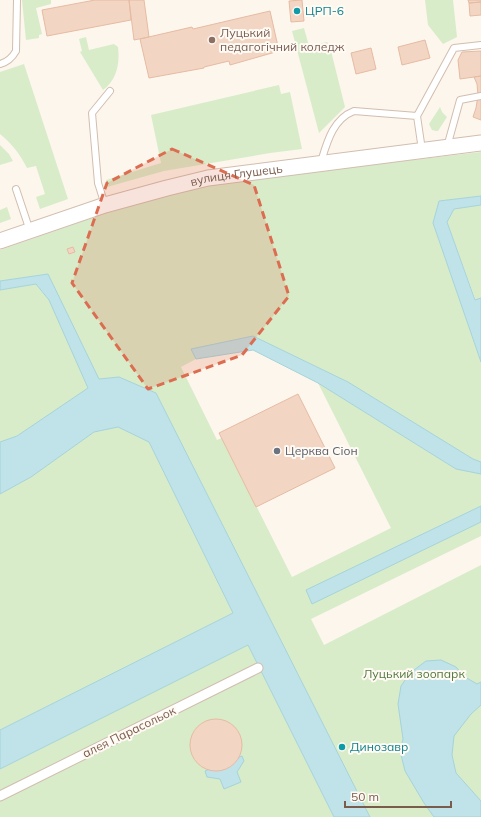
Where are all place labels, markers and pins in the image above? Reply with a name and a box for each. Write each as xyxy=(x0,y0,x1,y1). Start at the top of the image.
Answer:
place label: ЦРП-6 xyxy=(305,3,344,18)
marker: ЦРП-6 xyxy=(292,6,302,16)
place label: Луцький педагогічний коледж xyxy=(220,25,345,54)
marker: Луцький педагогічний коледж xyxy=(207,35,217,45)
place label: Церква Сіон xyxy=(285,443,358,458)
marker: Церква Сіон xyxy=(272,446,282,456)
place label: Динозавр xyxy=(350,739,408,754)
marker: Динозавр xyxy=(337,742,347,752)

